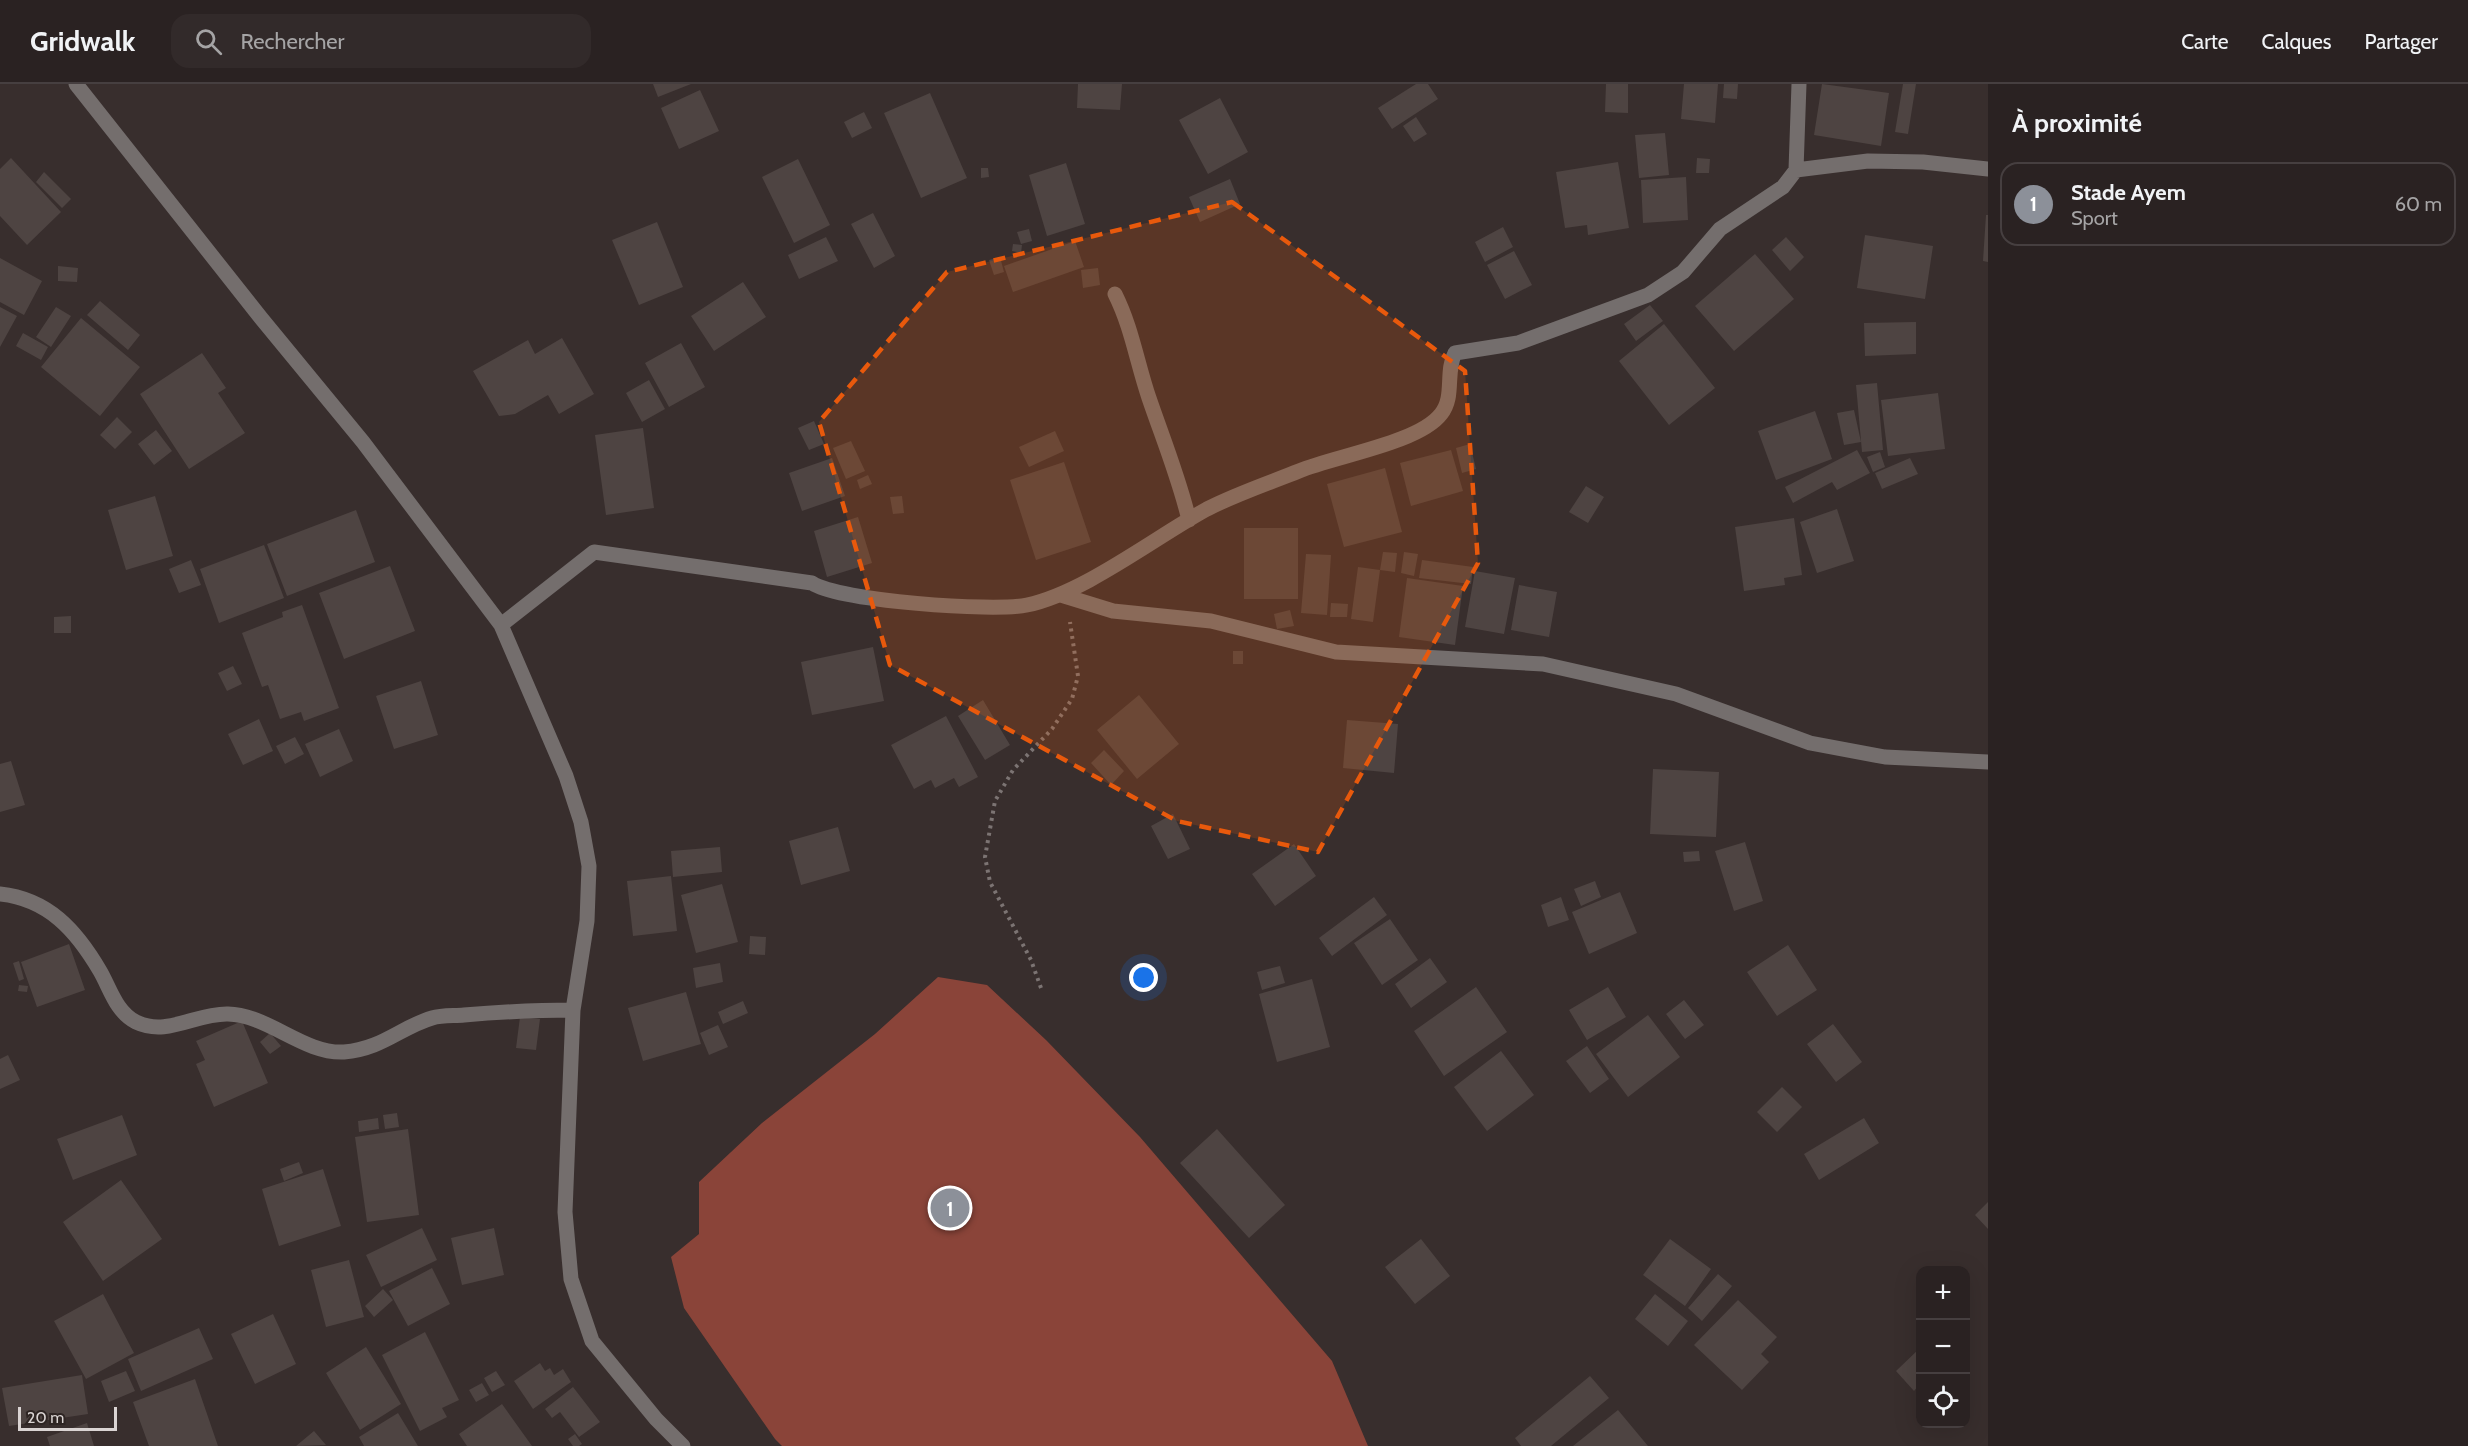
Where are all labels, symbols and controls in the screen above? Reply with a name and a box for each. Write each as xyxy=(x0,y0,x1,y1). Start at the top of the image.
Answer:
search box xyxy=(171,14,591,68)
text: Gridwalk xyxy=(30,24,135,58)
icon: search xyxy=(192,25,225,58)
text: Rechercher xyxy=(240,28,345,55)
text: Carte xyxy=(2181,29,2229,54)
text: Calques xyxy=(2262,29,2332,54)
text: Partager xyxy=(2365,29,2438,54)
text: À proximité xyxy=(2012,107,2142,139)
text: Stade Ayem xyxy=(2071,179,2186,206)
text: 1 xyxy=(2030,192,2037,216)
text: 60 m xyxy=(2395,192,2442,216)
text: Sport xyxy=(2071,206,2118,230)
your location xyxy=(1129,963,1158,992)
pin: 1 xyxy=(930,1186,970,1230)
map controls xyxy=(1916,1266,1970,1428)
button: + xyxy=(1916,1266,1970,1320)
button: − xyxy=(1916,1320,1970,1374)
button: locate xyxy=(1916,1374,1970,1428)
scale bar xyxy=(18,1404,117,1432)
text: 20 m xyxy=(27,1408,64,1427)

